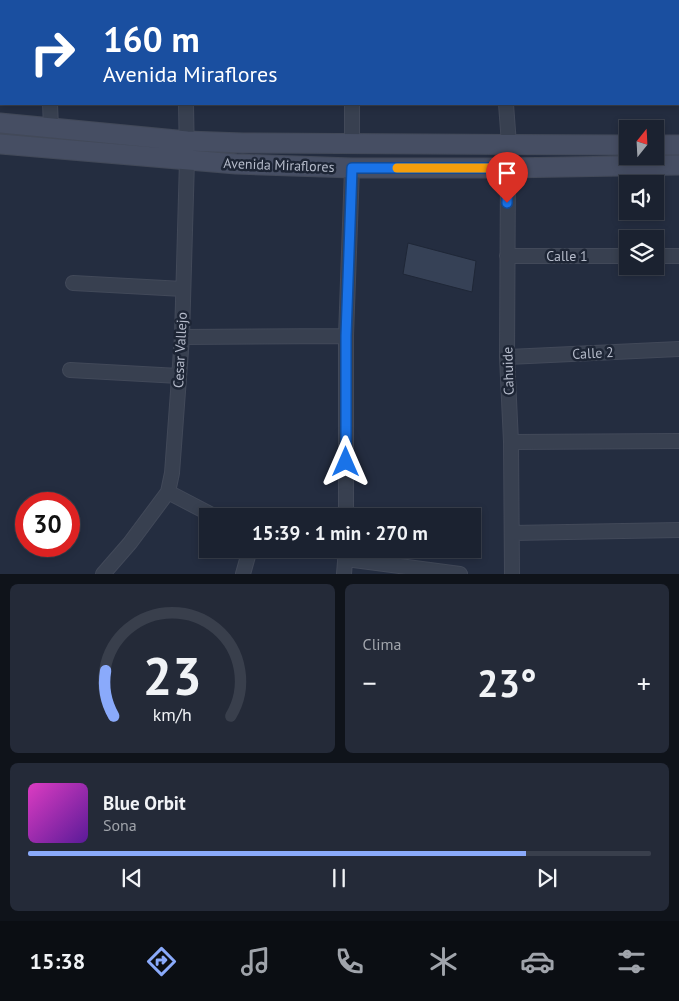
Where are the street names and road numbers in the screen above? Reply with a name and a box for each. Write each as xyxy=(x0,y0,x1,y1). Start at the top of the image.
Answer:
street label: Avenida Miraflores xyxy=(223,154,335,176)
street label: Calle 1 xyxy=(546,247,588,265)
street label: Cesar Vallejo xyxy=(169,311,191,389)
street label: Calle 2 xyxy=(572,343,614,363)
street label: Cahuide xyxy=(498,347,518,395)

